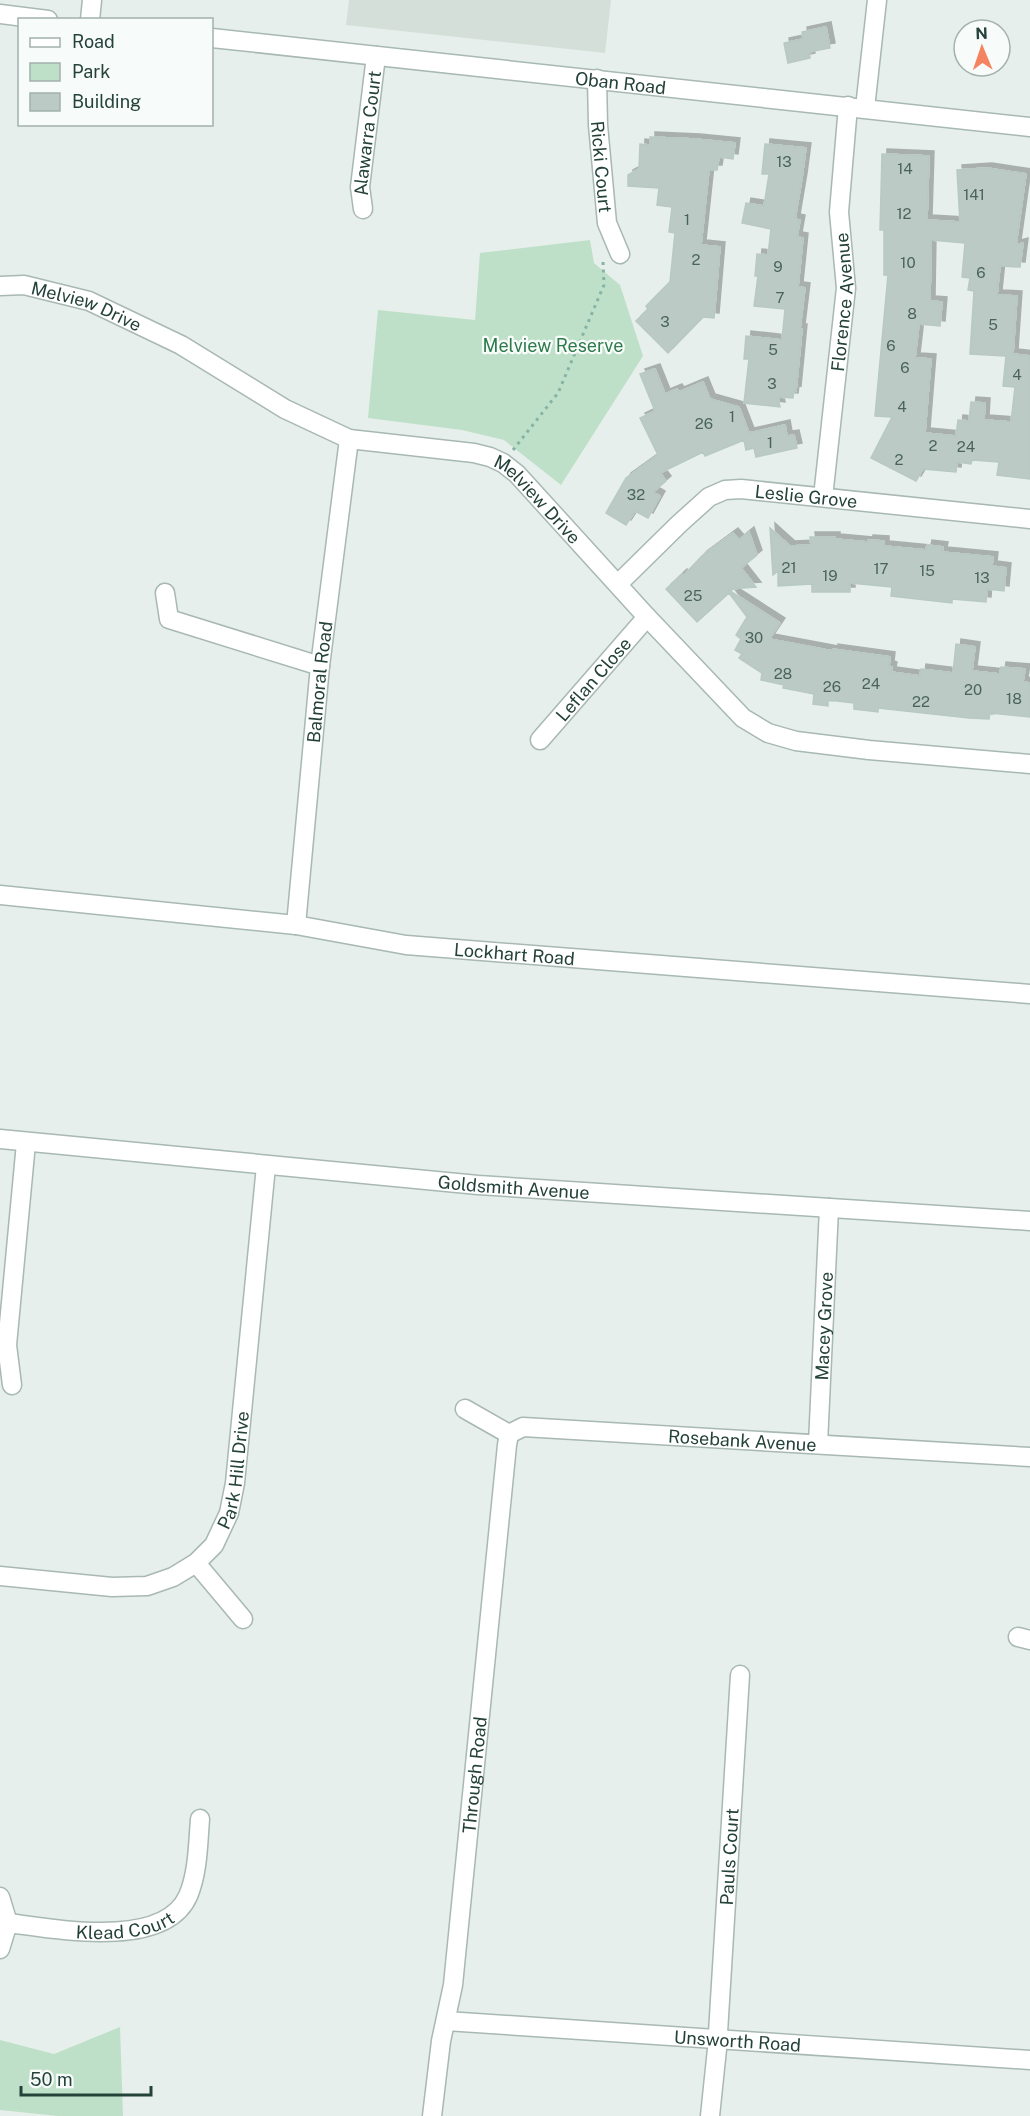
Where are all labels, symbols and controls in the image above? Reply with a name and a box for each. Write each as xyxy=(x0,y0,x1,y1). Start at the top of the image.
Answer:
legend xyxy=(18,18,213,126)
north arrow xyxy=(952,18,1012,78)
text: N xyxy=(975,24,988,43)
text: Road xyxy=(72,31,115,52)
text: Park xyxy=(72,61,110,82)
street label: Oban Road xyxy=(574,67,667,98)
street label: Alawarra Court xyxy=(349,69,385,198)
text: Building xyxy=(72,91,141,112)
street label: Ricki Court xyxy=(587,120,617,214)
house number: 13 xyxy=(776,153,792,170)
house number: 14 xyxy=(897,160,913,177)
house number: 141 xyxy=(963,186,985,203)
house number: 12 xyxy=(896,205,912,222)
house number: 1 xyxy=(684,211,690,228)
street label: Florence Avenue xyxy=(826,232,857,373)
house number: 2 xyxy=(692,251,701,268)
house number: 10 xyxy=(900,254,916,271)
house number: 9 xyxy=(773,258,783,275)
house number: 6 xyxy=(976,264,986,281)
street label: Melview Drive xyxy=(29,277,145,335)
house number: 7 xyxy=(775,289,785,306)
house number: 8 xyxy=(907,305,917,322)
house number: 3 xyxy=(660,313,670,330)
house number: 5 xyxy=(988,316,998,333)
park label: Melview Reserve xyxy=(483,335,623,356)
house number: 6 xyxy=(886,337,896,354)
house number: 5 xyxy=(768,341,778,358)
house number: 6 xyxy=(900,359,910,376)
house number: 4 xyxy=(1012,366,1022,383)
house number: 3 xyxy=(767,375,777,392)
house number: 4 xyxy=(897,398,907,415)
house number: 1 xyxy=(729,408,735,425)
house number: 26 xyxy=(695,415,713,432)
house number: 1 xyxy=(767,434,773,451)
house number: 2 xyxy=(929,437,938,454)
house number: 24 xyxy=(957,438,975,455)
street label: Melview Drive xyxy=(491,450,585,548)
house number: 2 xyxy=(895,451,904,468)
street label: Leslie Grove xyxy=(754,480,858,512)
house number: 32 xyxy=(627,486,645,503)
house number: 21 xyxy=(781,559,797,576)
house number: 17 xyxy=(873,560,889,577)
house number: 15 xyxy=(919,562,935,579)
house number: 19 xyxy=(822,567,838,584)
house number: 13 xyxy=(974,569,990,586)
house number: 25 xyxy=(684,587,702,604)
street label: Balmoral Road xyxy=(302,620,336,744)
house number: 30 xyxy=(745,629,763,646)
street label: Leflan Close xyxy=(551,633,635,725)
house number: 28 xyxy=(774,665,792,682)
house number: 24 xyxy=(862,675,880,692)
house number: 26 xyxy=(823,678,841,695)
house number: 20 xyxy=(964,681,982,698)
house number: 18 xyxy=(1006,690,1022,707)
house number: 22 xyxy=(912,693,930,710)
street label: Lockhart Road xyxy=(453,938,576,969)
street label: Goldsmith Avenue xyxy=(437,1171,590,1203)
street label: Macey Grove xyxy=(810,1271,837,1381)
street label: Park Hill Drive xyxy=(213,1410,252,1532)
street label: Rosebank Avenue xyxy=(668,1425,817,1455)
street label: Through Road xyxy=(458,1715,490,1834)
street label: Pauls Court xyxy=(715,1807,742,1906)
street label: Klead Court xyxy=(75,1907,178,1943)
street label: Unsworth Road xyxy=(673,2026,802,2055)
scale bar xyxy=(21,2059,152,2097)
text: 50 m xyxy=(30,2069,73,2090)

